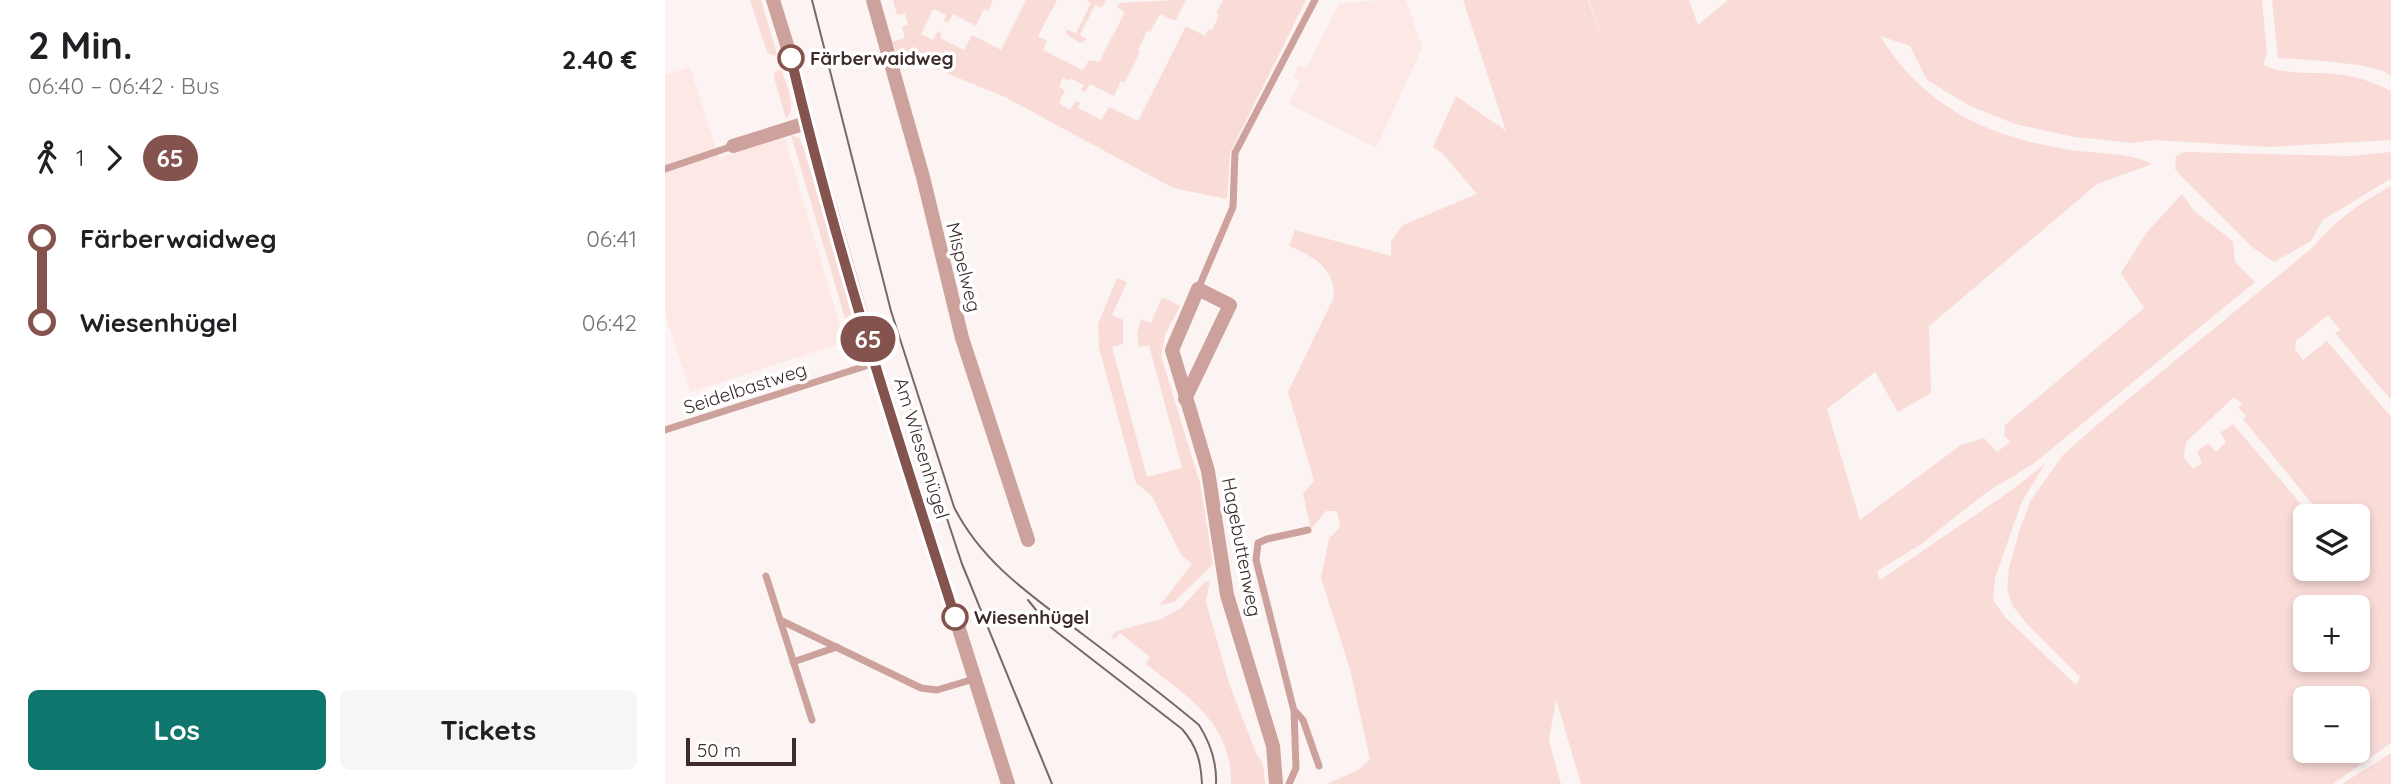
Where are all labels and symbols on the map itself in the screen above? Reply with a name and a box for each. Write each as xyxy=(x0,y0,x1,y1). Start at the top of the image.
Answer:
marker: Färberwaidweg xyxy=(778,45,804,71)
place label: Färberwaidweg xyxy=(810,46,954,70)
street label: Mispelweg xyxy=(941,220,987,314)
line badge: 65 xyxy=(837,316,899,362)
street label: Seidelbastweg xyxy=(680,357,810,419)
street label: Am Wiesenhügel xyxy=(889,374,955,522)
street label: Hagebuttenweg xyxy=(1217,475,1267,619)
marker: Wiesenhügel xyxy=(942,604,968,630)
place label: Wiesenhügel xyxy=(974,605,1089,629)
scale bar xyxy=(686,735,796,767)

